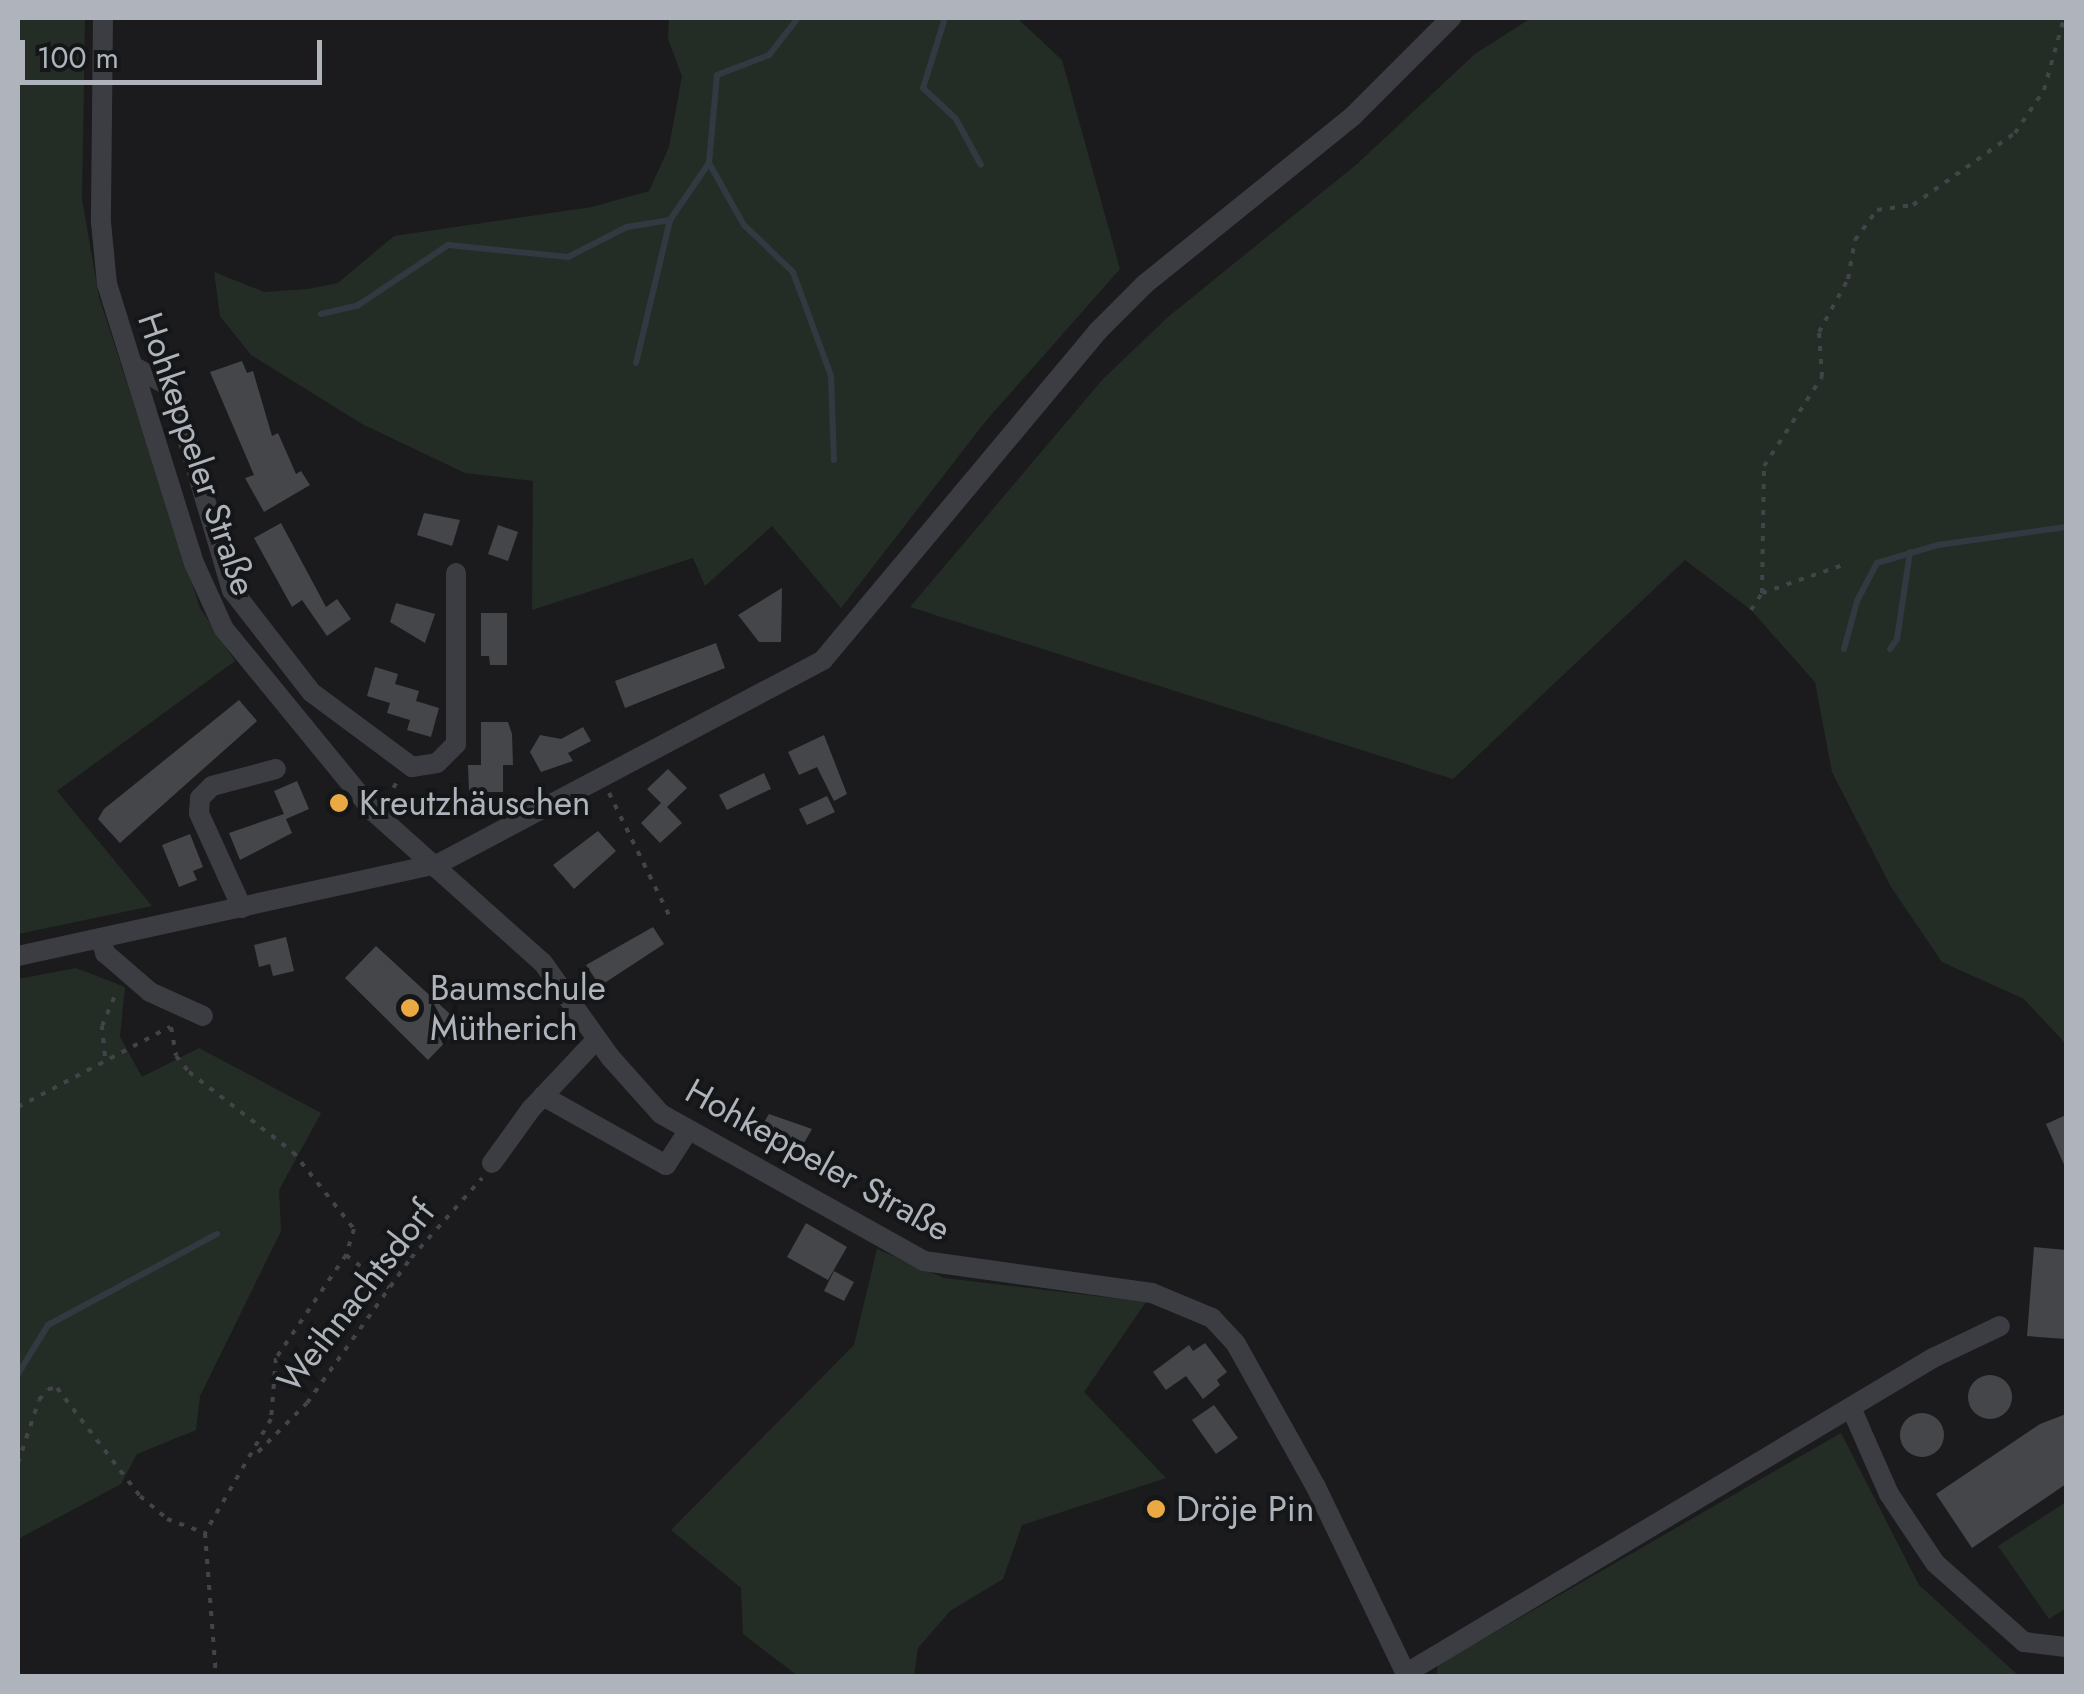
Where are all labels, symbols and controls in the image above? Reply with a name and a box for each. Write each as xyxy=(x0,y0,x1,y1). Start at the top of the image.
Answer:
scale bar xyxy=(25,20,328,82)
text: 100 m xyxy=(37,36,119,79)
street label: Hohkeppeler Straße xyxy=(129,307,265,601)
place label: Kreutzhäuschen xyxy=(359,782,590,824)
marker: Kreutzhäuschen xyxy=(328,792,350,814)
place label: Baumschule Mütherich xyxy=(430,967,606,1049)
marker: Baumschule Mütherich xyxy=(399,997,421,1019)
street label: Hohkeppeler Straße xyxy=(678,1070,958,1250)
street label: Weihnachtsdorf xyxy=(268,1192,444,1400)
place label: Dröje Pin xyxy=(1176,1488,1314,1530)
marker: Dröje Pin xyxy=(1145,1498,1167,1520)

